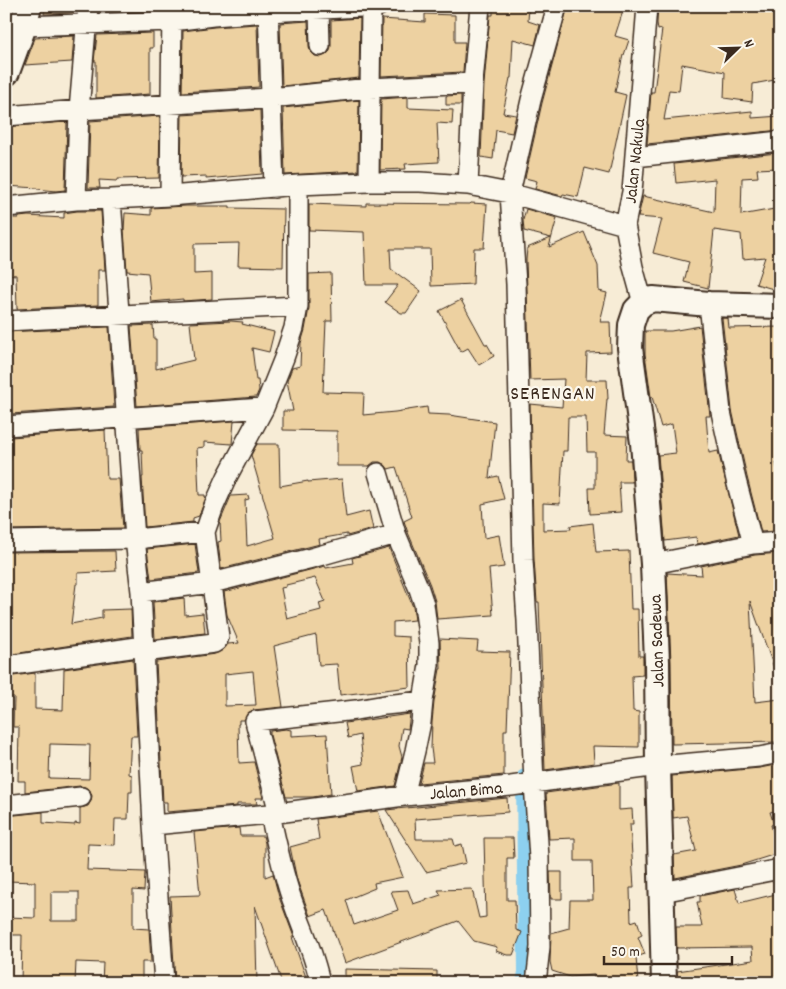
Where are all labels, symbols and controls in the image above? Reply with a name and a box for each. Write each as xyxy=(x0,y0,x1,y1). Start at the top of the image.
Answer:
north arrow xyxy=(714,22,764,72)
text: N xyxy=(738,37,759,51)
street label: Jalan Nakula xyxy=(620,117,653,205)
district label: SERENGAN xyxy=(510,381,596,409)
street label: Jalan Sadewa xyxy=(644,593,673,688)
street label: Jalan Bima xyxy=(429,777,504,808)
scale bar xyxy=(604,934,731,966)
text: 50 m xyxy=(611,942,640,964)

